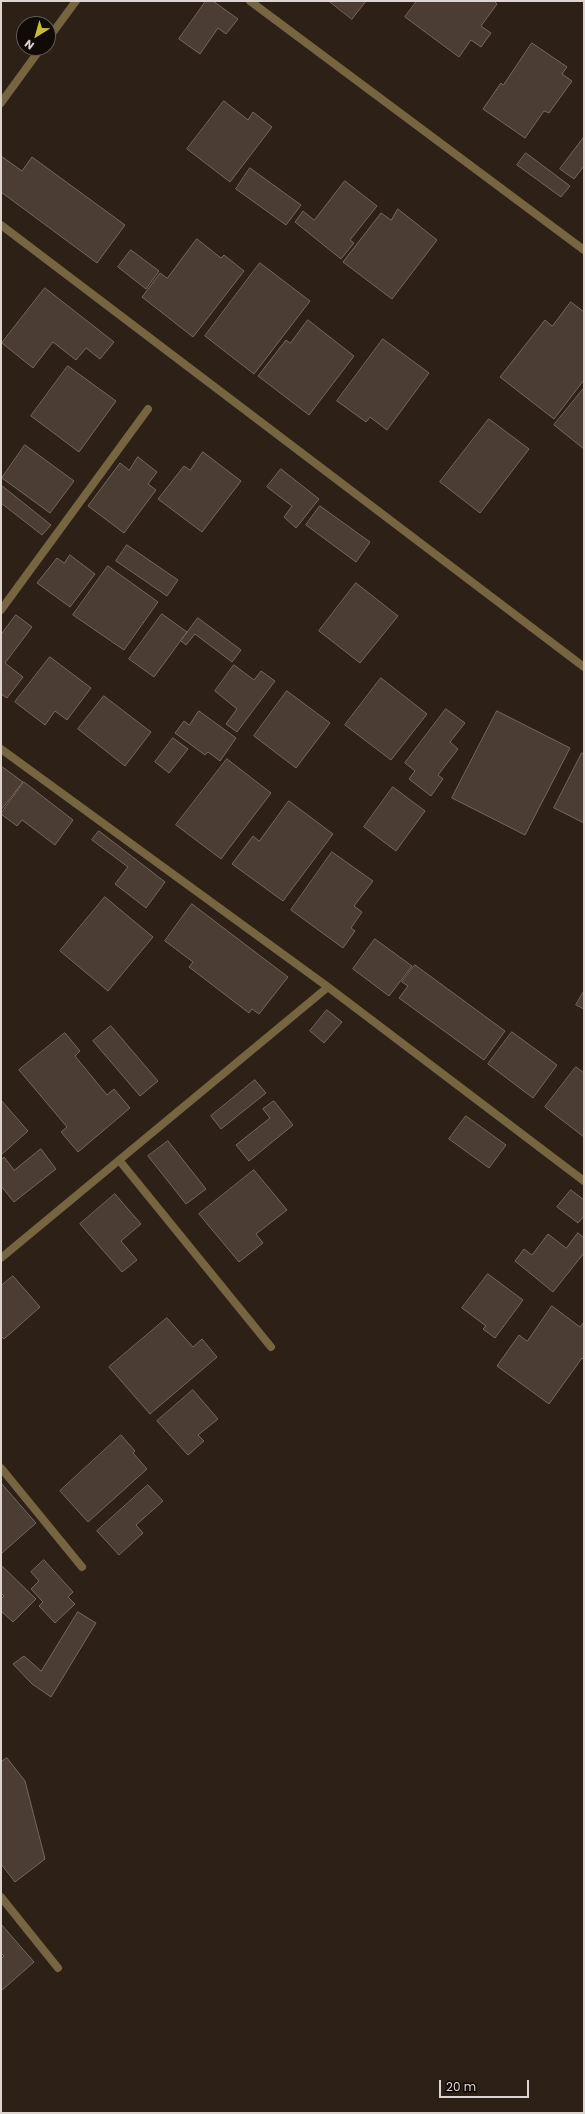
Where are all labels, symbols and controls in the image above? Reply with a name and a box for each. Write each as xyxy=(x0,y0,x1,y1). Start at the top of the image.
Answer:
north arrow xyxy=(16,16,56,56)
text: N xyxy=(21,36,38,54)
scale bar xyxy=(441,2072,531,2098)
text: 20 m xyxy=(446,2078,476,2095)

